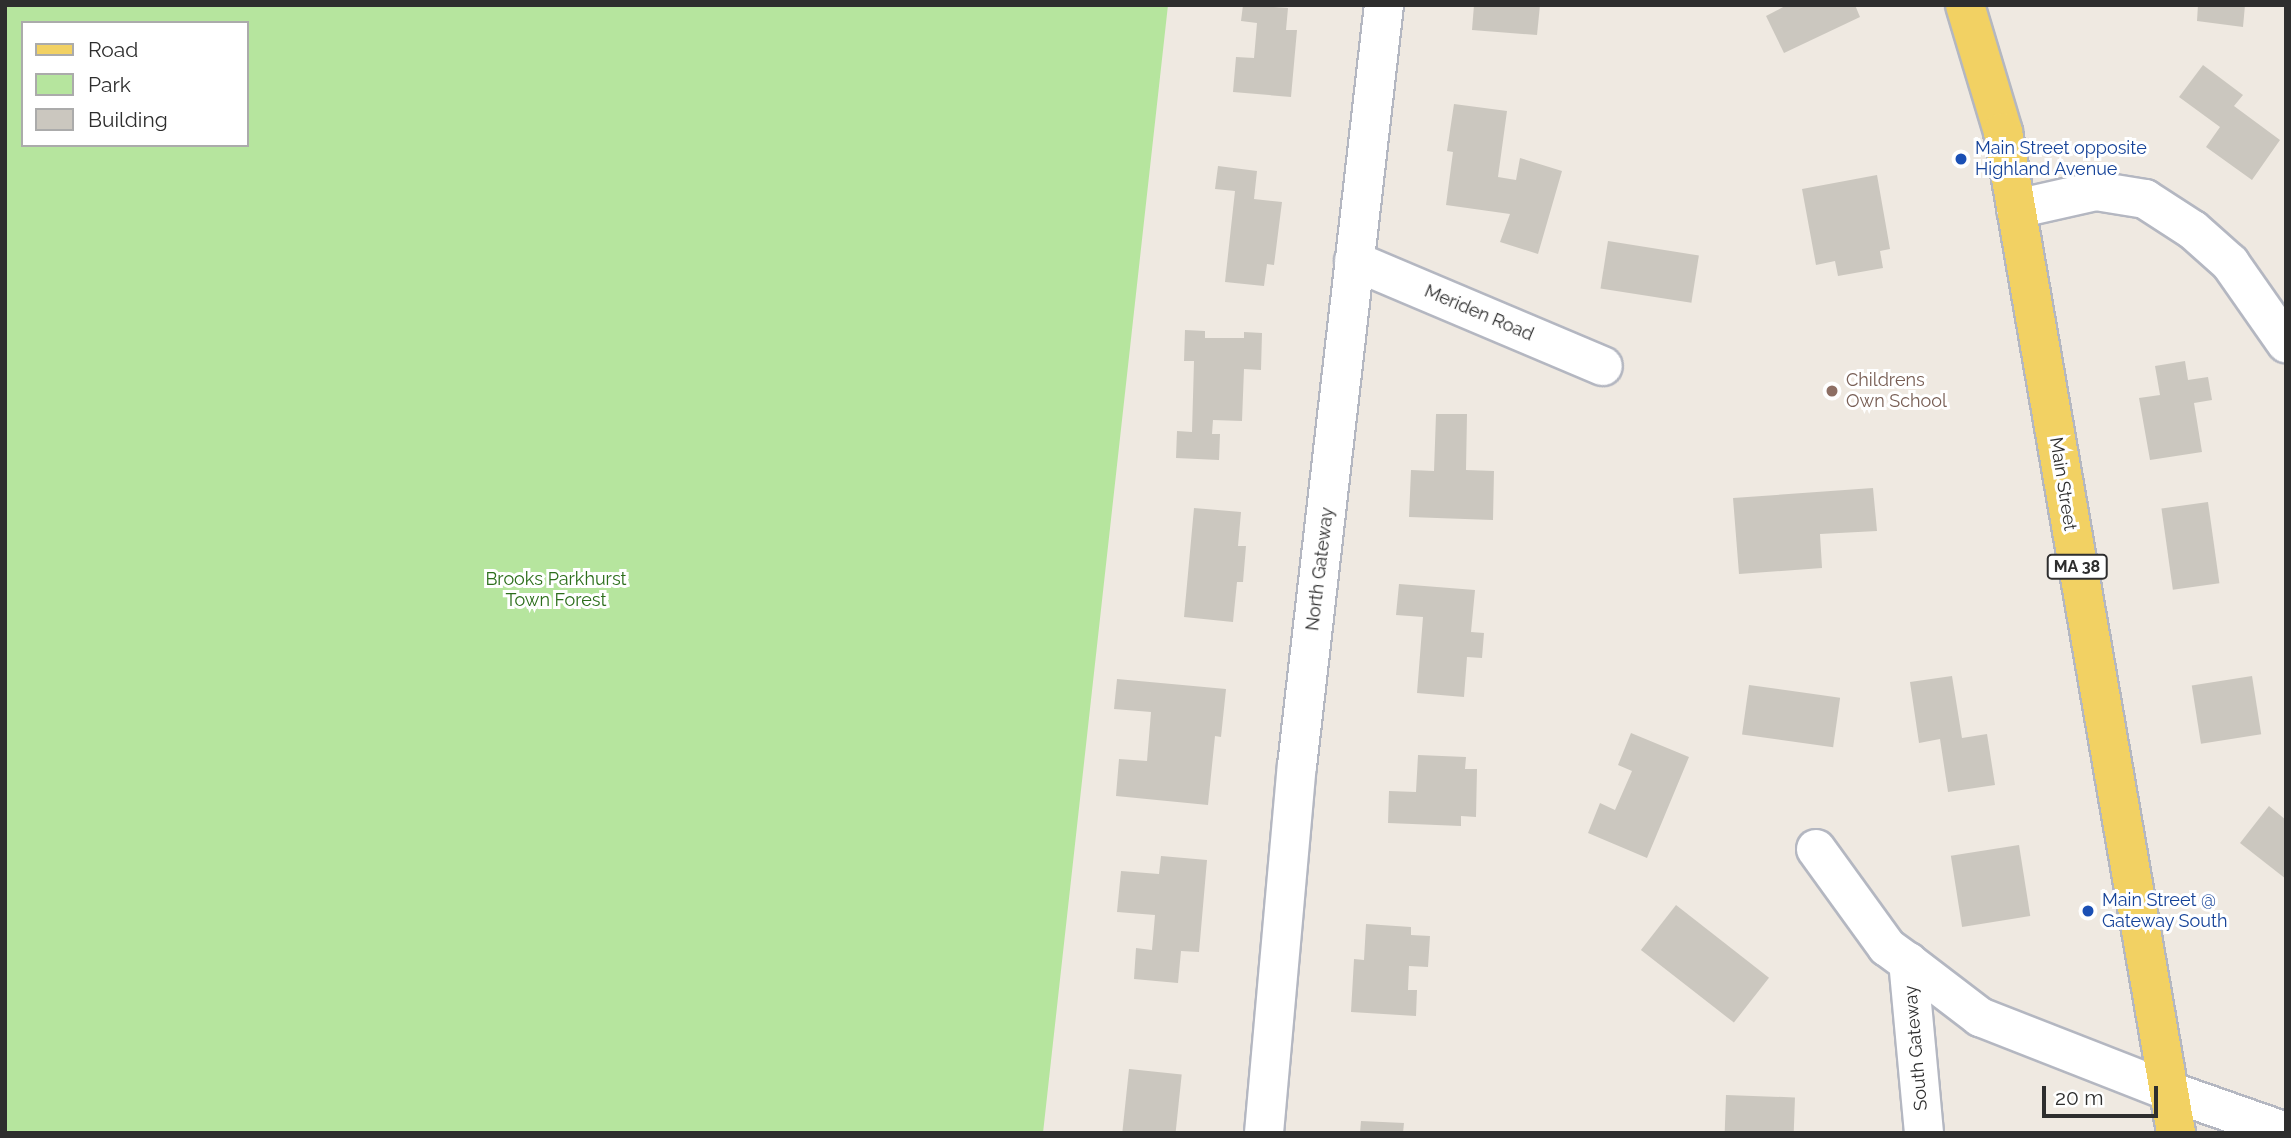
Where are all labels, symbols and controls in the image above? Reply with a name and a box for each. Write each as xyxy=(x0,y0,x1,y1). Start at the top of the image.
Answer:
legend xyxy=(21,21,248,147)
text: Road xyxy=(88,37,138,62)
text: Park xyxy=(88,72,131,97)
text: Building xyxy=(88,107,168,132)
place label: Main Street opposite Highland Avenue xyxy=(1975,138,2147,180)
marker: Main Street opposite Highland Avenue xyxy=(1953,151,1969,167)
street label: Meriden Road xyxy=(1421,280,1537,346)
place label: Childrens Own School xyxy=(1846,370,1947,412)
marker: Childrens Own School xyxy=(1824,383,1840,399)
street label: Main Street xyxy=(2045,436,2081,532)
street label: North Gateway xyxy=(1302,506,1338,632)
road number: MA 38 xyxy=(2046,554,2108,580)
park label: Brooks Parkhurst Town Forest xyxy=(485,569,627,612)
place label: Main Street @ Gateway South xyxy=(2102,890,2228,932)
marker: Main Street @ Gateway South xyxy=(2080,903,2096,919)
street label: South Gateway xyxy=(1900,984,1932,1112)
scale bar xyxy=(2046,1072,2162,1116)
text: 20 m xyxy=(2055,1085,2103,1110)

